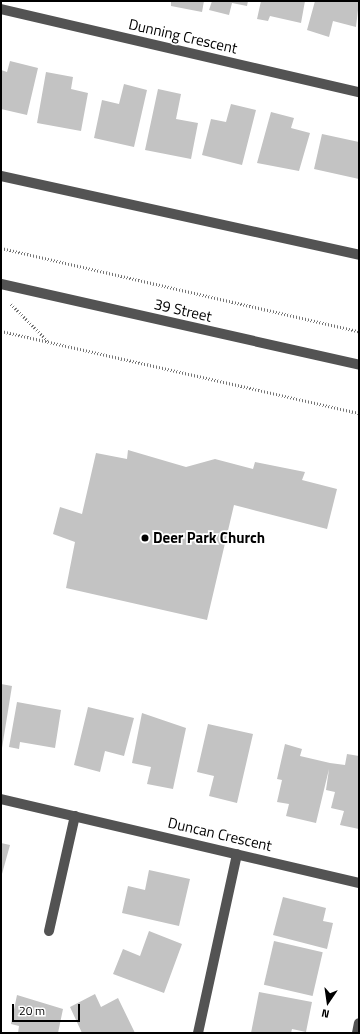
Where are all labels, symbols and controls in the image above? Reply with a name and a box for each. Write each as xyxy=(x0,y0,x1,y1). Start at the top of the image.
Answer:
street label: Dunning Crescent xyxy=(127,15,239,57)
street label: 39 Street xyxy=(152,295,214,325)
place label: Deer Park Church xyxy=(153,529,265,547)
marker: Deer Park Church xyxy=(140,533,150,543)
street label: Duncan Crescent xyxy=(166,813,274,855)
north arrow xyxy=(308,982,348,1022)
scale bar xyxy=(14,996,82,1022)
text: 20 m xyxy=(19,1001,45,1020)
text: N xyxy=(320,1005,331,1022)

